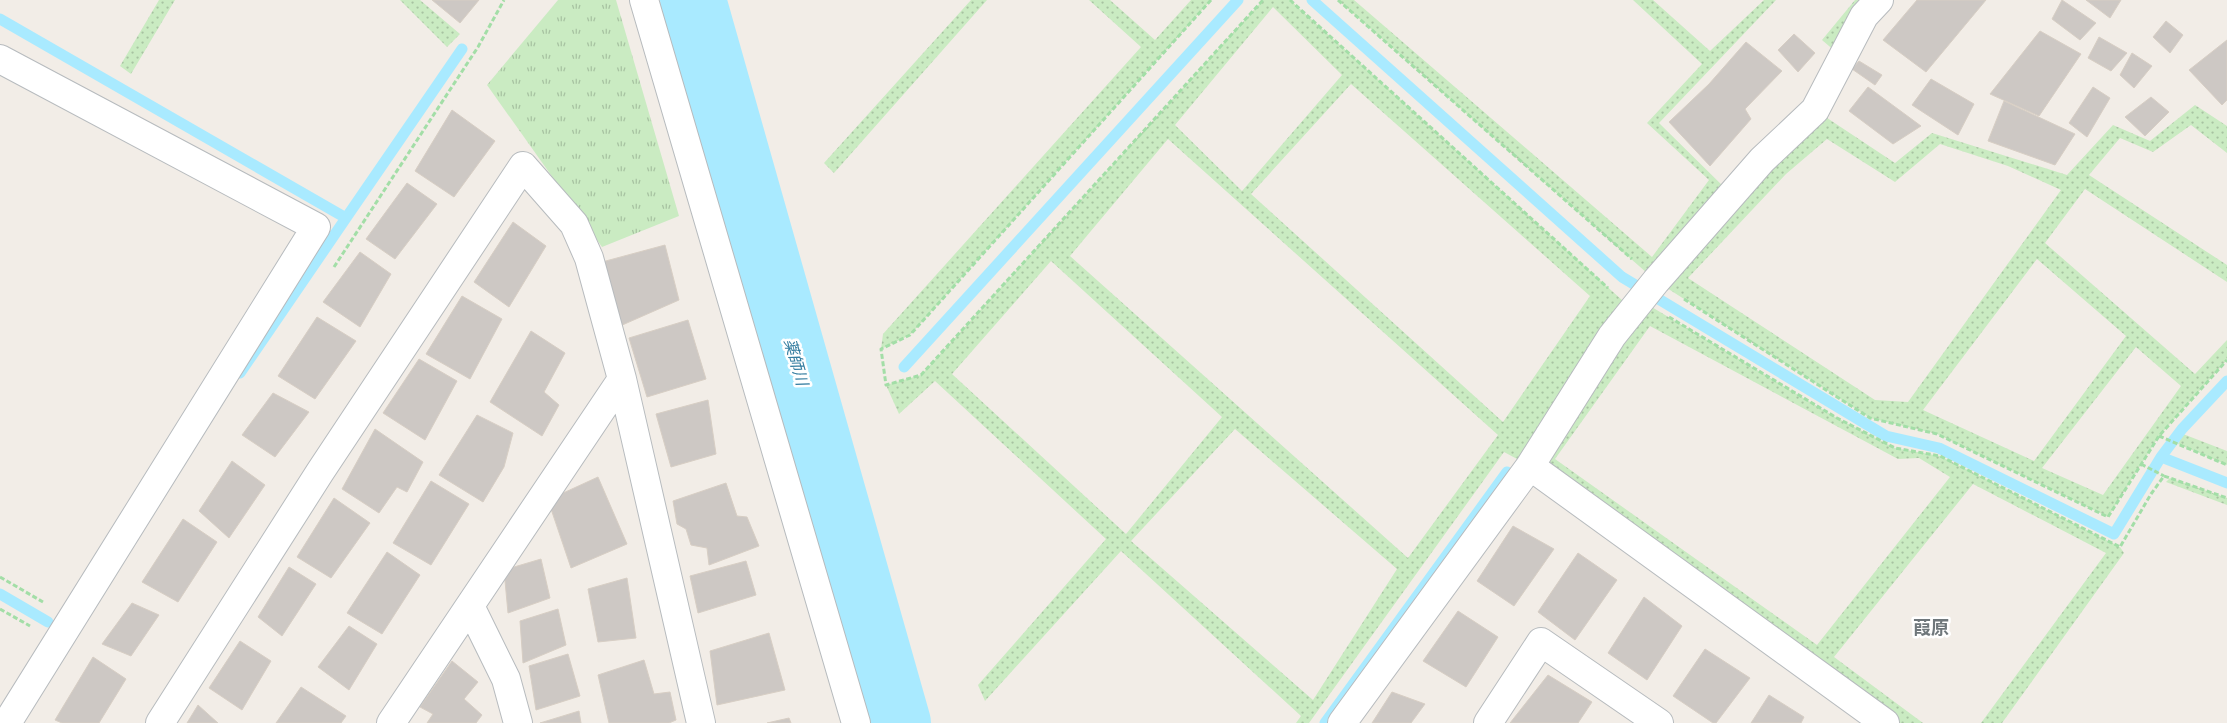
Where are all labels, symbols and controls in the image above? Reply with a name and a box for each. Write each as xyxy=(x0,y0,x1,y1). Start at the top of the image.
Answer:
water label: 薬師川 xyxy=(780,336,812,390)
district label: 葭原 xyxy=(1913,617,1949,639)

